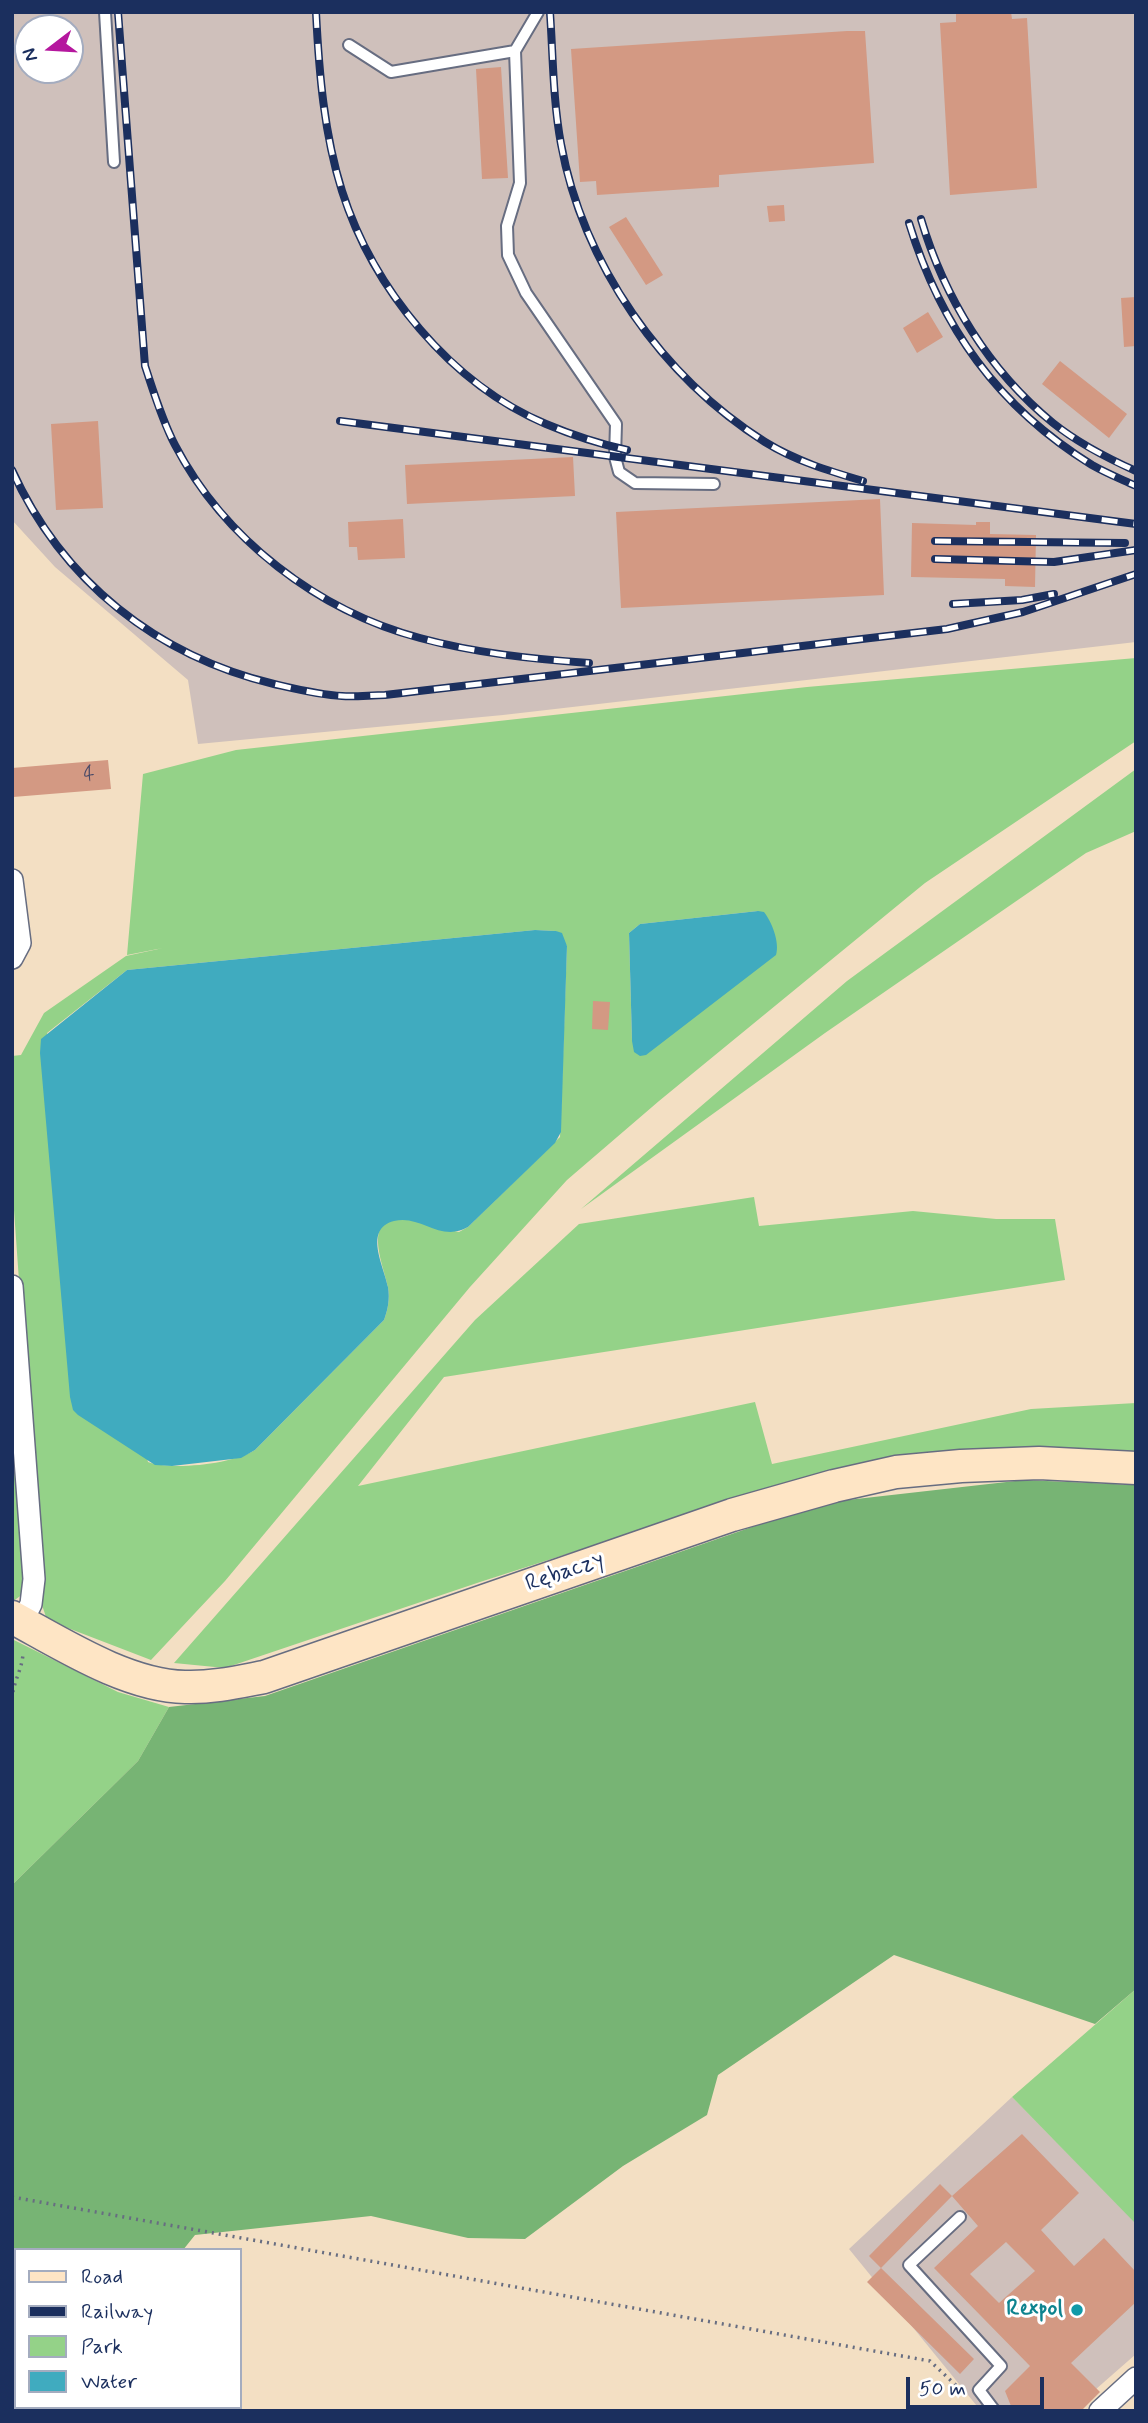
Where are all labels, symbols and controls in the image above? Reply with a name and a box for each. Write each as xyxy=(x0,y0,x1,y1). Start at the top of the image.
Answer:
north arrow xyxy=(14,14,84,84)
text: N xyxy=(17,45,44,64)
house number: 4 xyxy=(83,765,95,787)
street label: Rębaczy xyxy=(522,1547,608,1599)
legend xyxy=(14,2248,242,2409)
text: Road xyxy=(81,2263,123,2291)
place label: Rexpol xyxy=(1006,2296,1063,2324)
text: Railway xyxy=(81,2298,153,2326)
marker: Rexpol xyxy=(1069,2302,1085,2318)
text: Park xyxy=(81,2333,123,2361)
scale bar xyxy=(910,2364,1048,2408)
text: Water xyxy=(81,2368,137,2396)
text: 50 m xyxy=(919,2375,966,2403)

